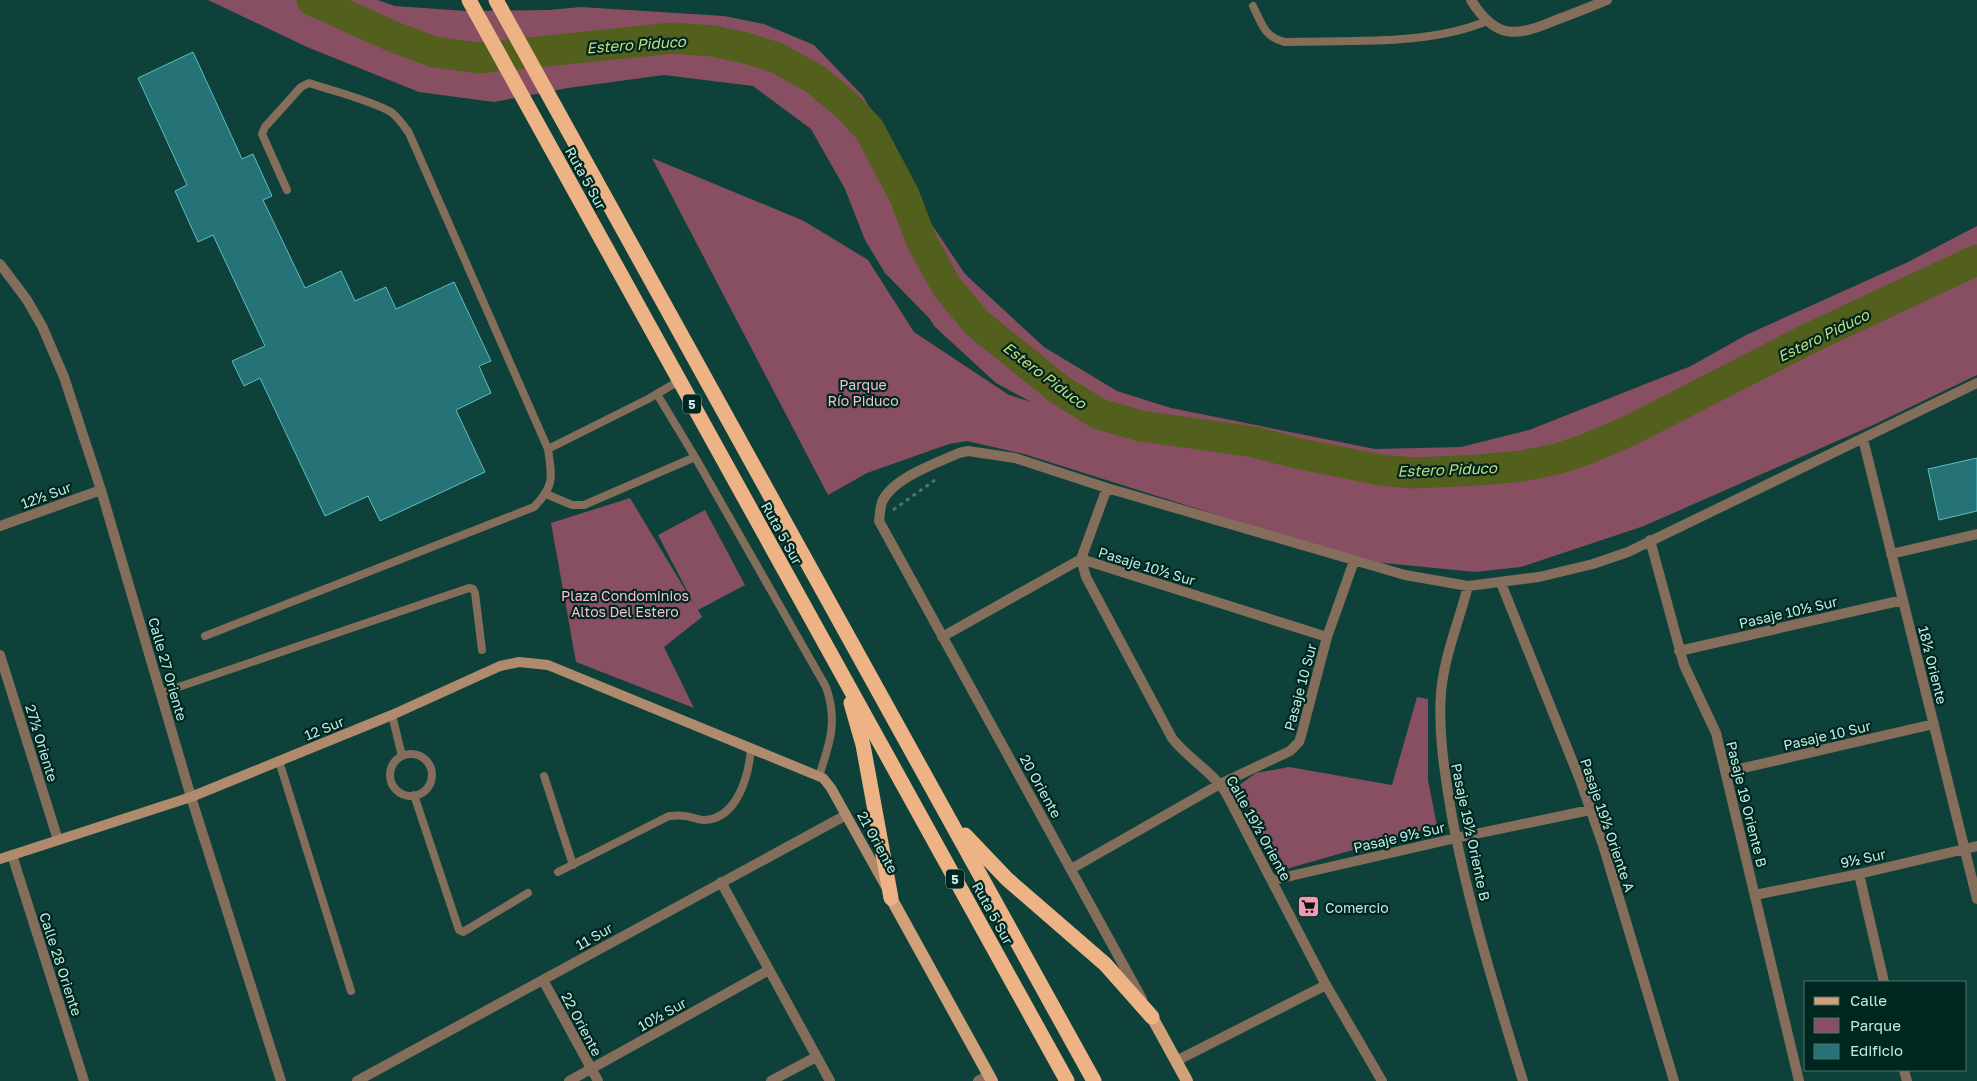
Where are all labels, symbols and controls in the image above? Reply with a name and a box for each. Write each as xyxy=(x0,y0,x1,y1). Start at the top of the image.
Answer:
water label: Estero Piduco xyxy=(586,31,687,56)
street label: Ruta 5 Sur xyxy=(562,144,610,213)
water label: Estero Piduco xyxy=(1774,305,1873,365)
water label: Estero Piduco xyxy=(1000,338,1091,413)
park label: Parque Río Piduco xyxy=(827,376,899,409)
road number: 5 xyxy=(683,394,701,414)
water label: Estero Piduco xyxy=(1397,458,1498,480)
street label: 12½ Sur xyxy=(18,478,74,512)
street label: Ruta 5 Sur xyxy=(758,499,806,568)
street label: Pasaje 10½ Sur xyxy=(1096,543,1198,589)
park label: Plaza Condominios Altos Del Estero xyxy=(561,587,689,620)
street label: Pasaje 10½ Sur xyxy=(1737,592,1839,632)
street label: Calle 27 Oriente xyxy=(145,615,191,723)
street label: 18½ Oriente xyxy=(1915,624,1951,706)
street label: Pasaje 10 Sur xyxy=(1280,641,1320,732)
street label: 27½ Oriente xyxy=(22,702,62,784)
street label: 12 Sur xyxy=(302,712,347,744)
street label: Pasaje 10 Sur xyxy=(1781,717,1873,753)
street label: Pasaje 19 Oriente B xyxy=(1723,739,1771,869)
street label: 20 Oriente xyxy=(1017,751,1065,821)
street label: Pasaje 19½ Oriente A xyxy=(1577,756,1639,895)
street label: Pasaje 19½ Oriente B xyxy=(1448,762,1494,902)
street label: Calle 19½ Oriente xyxy=(1223,772,1295,884)
street label: 21 Oriente xyxy=(854,808,902,876)
street label: Pasaje 9½ Sur xyxy=(1352,818,1447,856)
street label: 9½ Sur xyxy=(1839,845,1888,871)
road number: 5 xyxy=(946,870,964,889)
street label: Ruta 5 Sur xyxy=(969,879,1017,948)
supermarket icon: Comercio xyxy=(1297,895,1321,919)
place label: Comercio xyxy=(1325,899,1389,916)
street label: Calle 28 Oriente xyxy=(36,910,86,1018)
street label: 11 Sur xyxy=(572,919,616,953)
legend xyxy=(1804,981,1967,1071)
street label: 22 Oriente xyxy=(558,989,606,1059)
text: Calle xyxy=(1850,991,1887,1009)
street label: 10½ Sur xyxy=(635,993,690,1034)
text: Parque xyxy=(1850,1016,1901,1034)
text: Edificio xyxy=(1850,1041,1903,1059)

